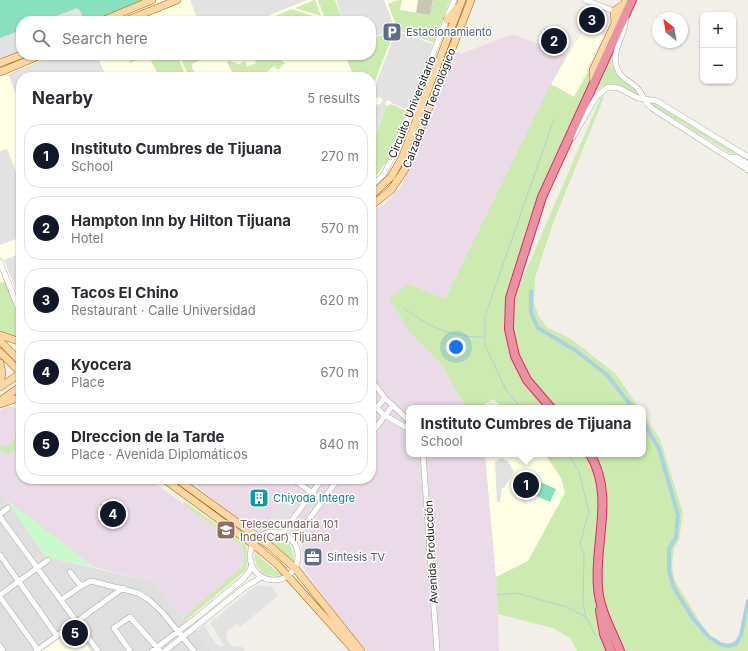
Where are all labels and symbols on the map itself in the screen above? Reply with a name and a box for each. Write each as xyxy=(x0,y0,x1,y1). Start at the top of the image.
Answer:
pin: 3 xyxy=(579,5,605,35)
north arrow xyxy=(652,12,688,48)
parking icon: Estacionamiento xyxy=(381,21,403,43)
place label: Estacionamiento xyxy=(406,25,492,39)
pin: 2 xyxy=(541,26,567,56)
street label: Calzada del Tecnológico xyxy=(400,46,459,170)
street label: Circuito Universitario xyxy=(385,53,439,160)
your location xyxy=(446,337,466,357)
pin: 1 xyxy=(513,470,539,500)
building icon: Chiyoda Integre xyxy=(248,487,270,509)
place label: Chiyoda Integre xyxy=(273,491,355,505)
pin: 4 xyxy=(100,499,126,529)
street label: Avenida Producción xyxy=(421,500,441,604)
place label: Telesecundaria 101 Inde(Car) Tijuana xyxy=(240,517,338,544)
school or university icon: Telesecundaria 101 Inde(Car) Tijuana xyxy=(215,519,237,541)
office icon: Síntesis TV xyxy=(302,546,324,568)
place label: Síntesis TV xyxy=(327,550,386,564)
pin: 5 xyxy=(62,618,88,648)

